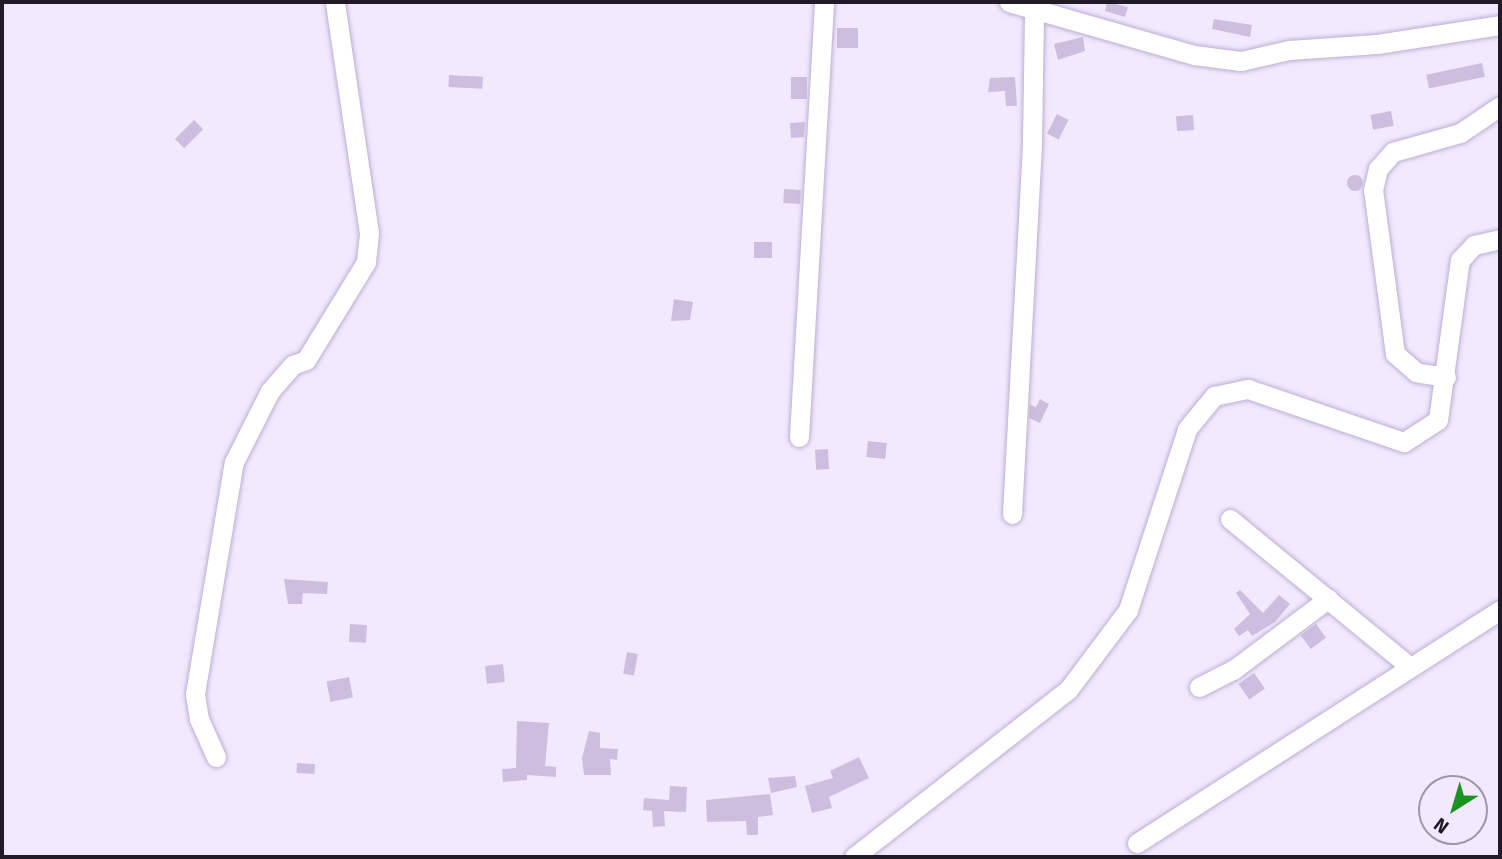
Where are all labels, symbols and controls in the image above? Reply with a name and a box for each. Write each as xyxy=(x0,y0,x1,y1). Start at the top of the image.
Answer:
north arrow xyxy=(1418,775,1488,845)
text: N xyxy=(1429,813,1453,839)

